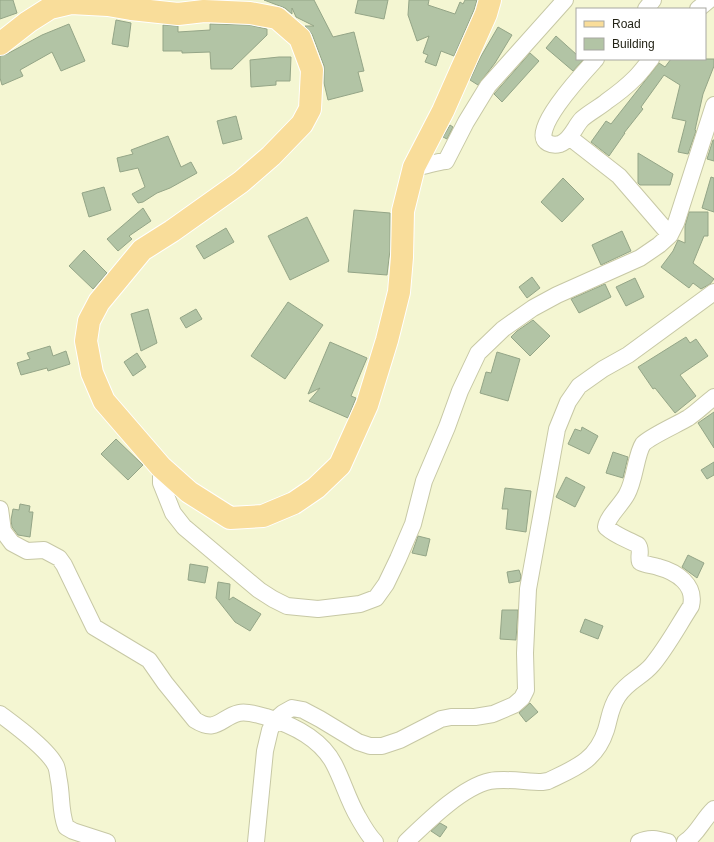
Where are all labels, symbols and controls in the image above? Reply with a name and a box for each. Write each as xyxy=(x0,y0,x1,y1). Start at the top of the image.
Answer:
legend xyxy=(576,8,706,60)
text: Road xyxy=(612,17,641,31)
text: Building xyxy=(612,37,655,51)

